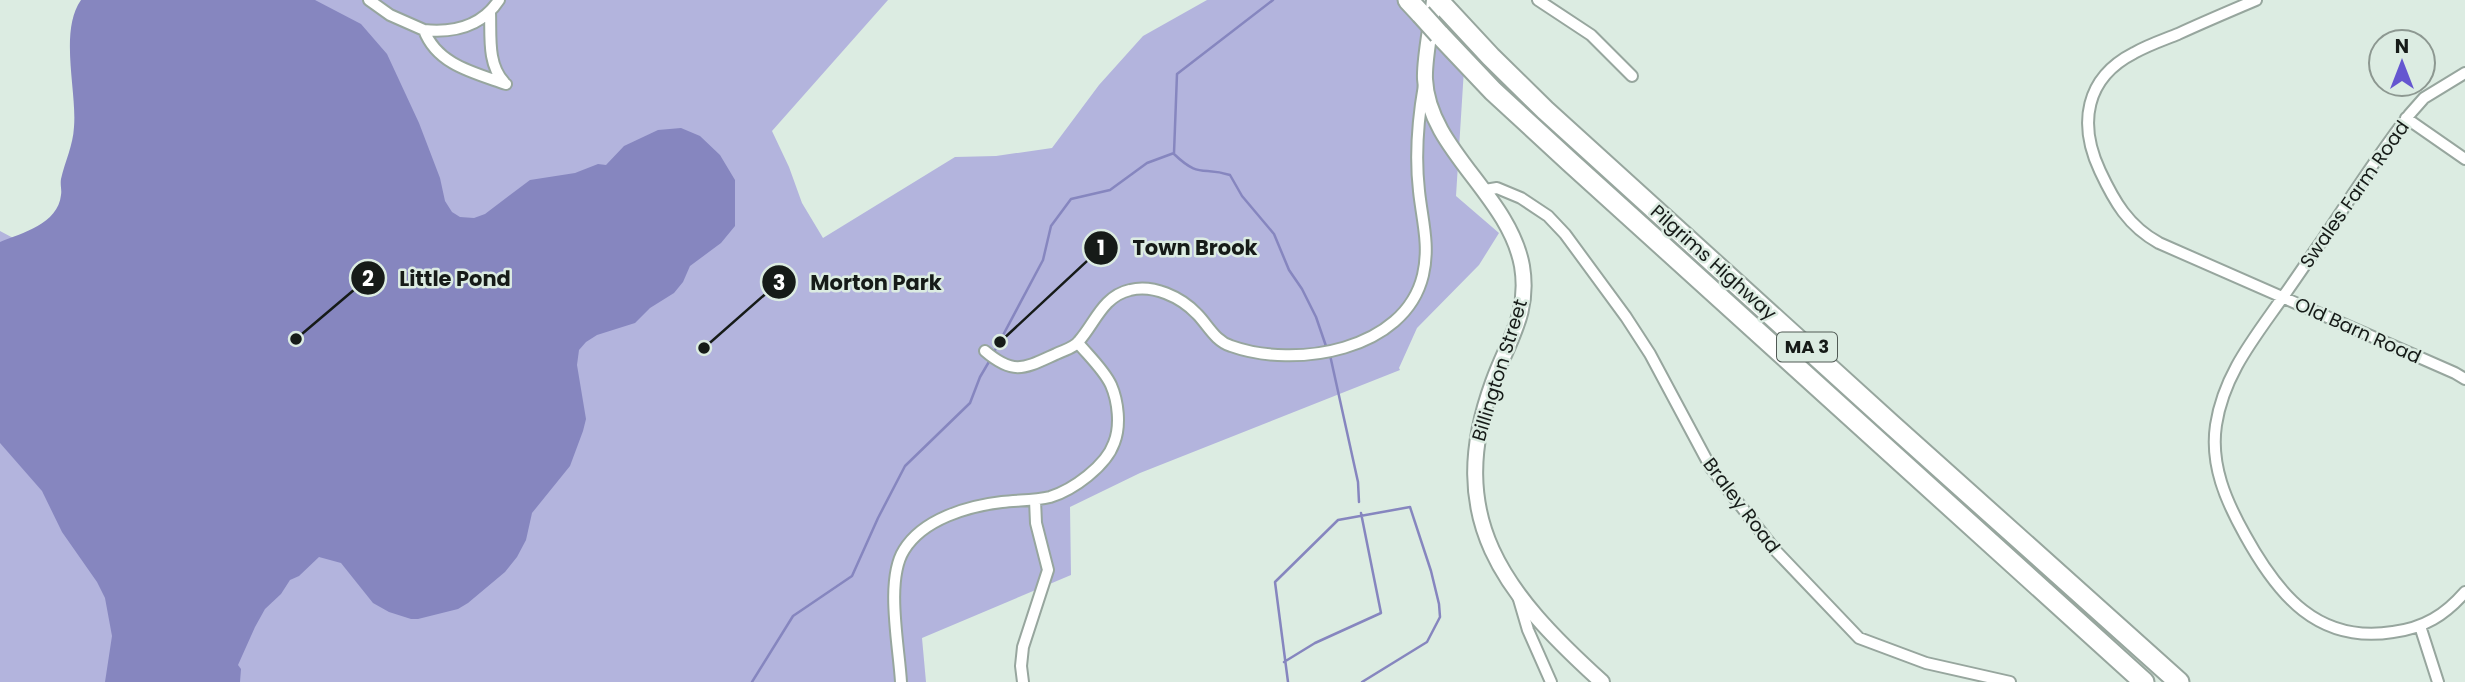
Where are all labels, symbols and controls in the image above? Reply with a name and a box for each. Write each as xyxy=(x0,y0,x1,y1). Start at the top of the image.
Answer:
north arrow xyxy=(2367,28,2437,98)
text: N xyxy=(2395,33,2409,60)
street label: Swales Farm Road xyxy=(2293,115,2416,274)
street label: Pilgrims Highway xyxy=(1645,198,1783,327)
callout: Town Brook xyxy=(1084,227,1272,269)
text: 1 xyxy=(1097,233,1105,262)
text: Town Brook xyxy=(1132,233,1258,262)
callout: Little Pond xyxy=(351,257,525,299)
callout: Morton Park xyxy=(761,261,956,303)
text: 2 xyxy=(362,264,374,293)
text: Little Pond xyxy=(399,264,511,293)
text: 3 xyxy=(773,268,785,297)
text: Morton Park xyxy=(810,268,942,297)
street label: Old Barn Road xyxy=(2290,291,2425,370)
street label: Billington Street xyxy=(1465,296,1534,445)
road number: MA 3 xyxy=(1777,332,1837,362)
street label: Braley Road xyxy=(1697,452,1786,559)

